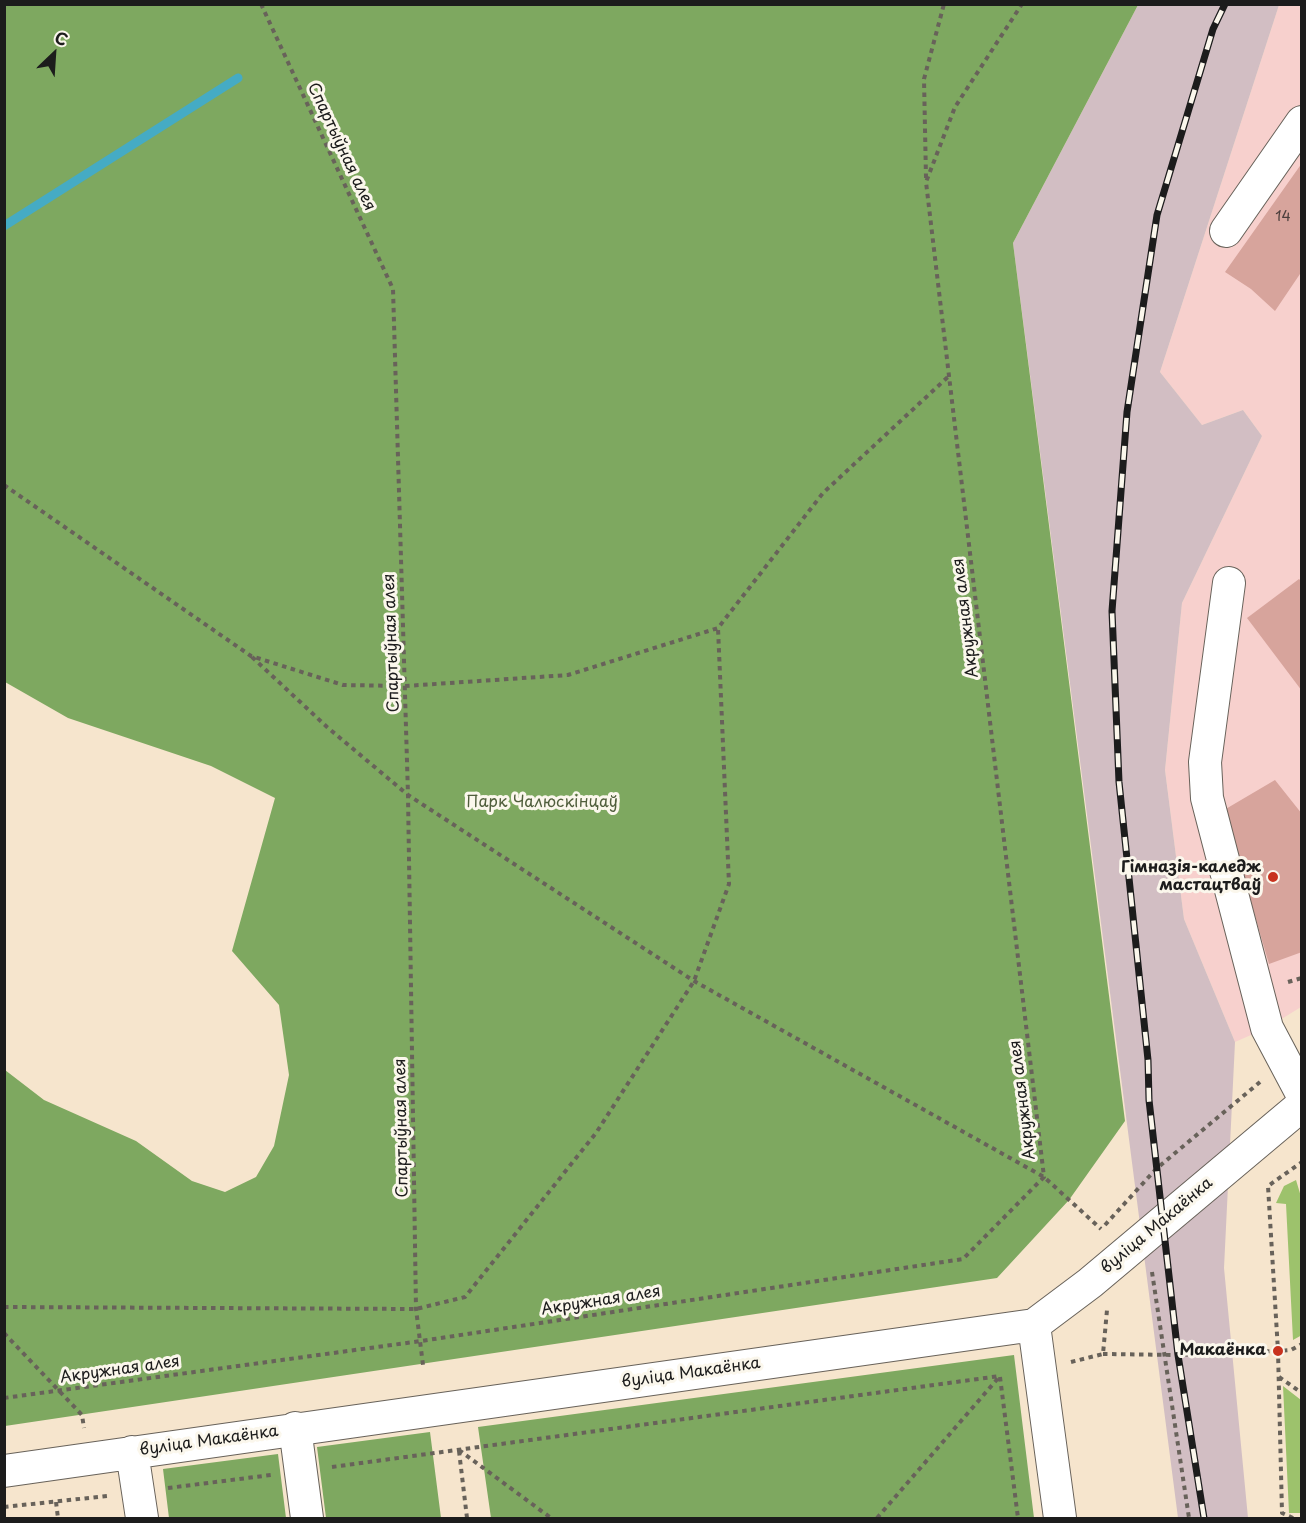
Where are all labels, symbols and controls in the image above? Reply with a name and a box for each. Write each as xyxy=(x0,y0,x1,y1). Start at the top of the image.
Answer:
north arrow xyxy=(24,24,84,84)
text: С xyxy=(51,24,72,51)
street label: Спартыўная алея xyxy=(303,80,379,214)
house number: 14 xyxy=(1275,209,1291,225)
street label: Акружная алея xyxy=(949,557,983,679)
street label: Спартыўная алея xyxy=(380,573,404,713)
park label: Парк Чалюскінцаў xyxy=(466,793,618,813)
place label: Гімназія-каледж мастацтваў xyxy=(1121,858,1261,896)
marker: Гімназія-каледж мастацтваў xyxy=(1266,870,1280,884)
street label: Акружная алея xyxy=(1006,1039,1040,1161)
street label: Спартыўная алея xyxy=(391,1058,413,1198)
street label: вуліца Макаёнка xyxy=(1097,1174,1217,1278)
street label: Акружная алея xyxy=(540,1282,662,1320)
place label: Макаёнка xyxy=(1180,1341,1266,1361)
marker: Макаёнка xyxy=(1271,1344,1285,1358)
street label: Акружная алея xyxy=(59,1352,181,1388)
street label: вуліца Макаёнка xyxy=(620,1354,762,1392)
street label: вуліца Макаёнка xyxy=(138,1422,280,1460)

